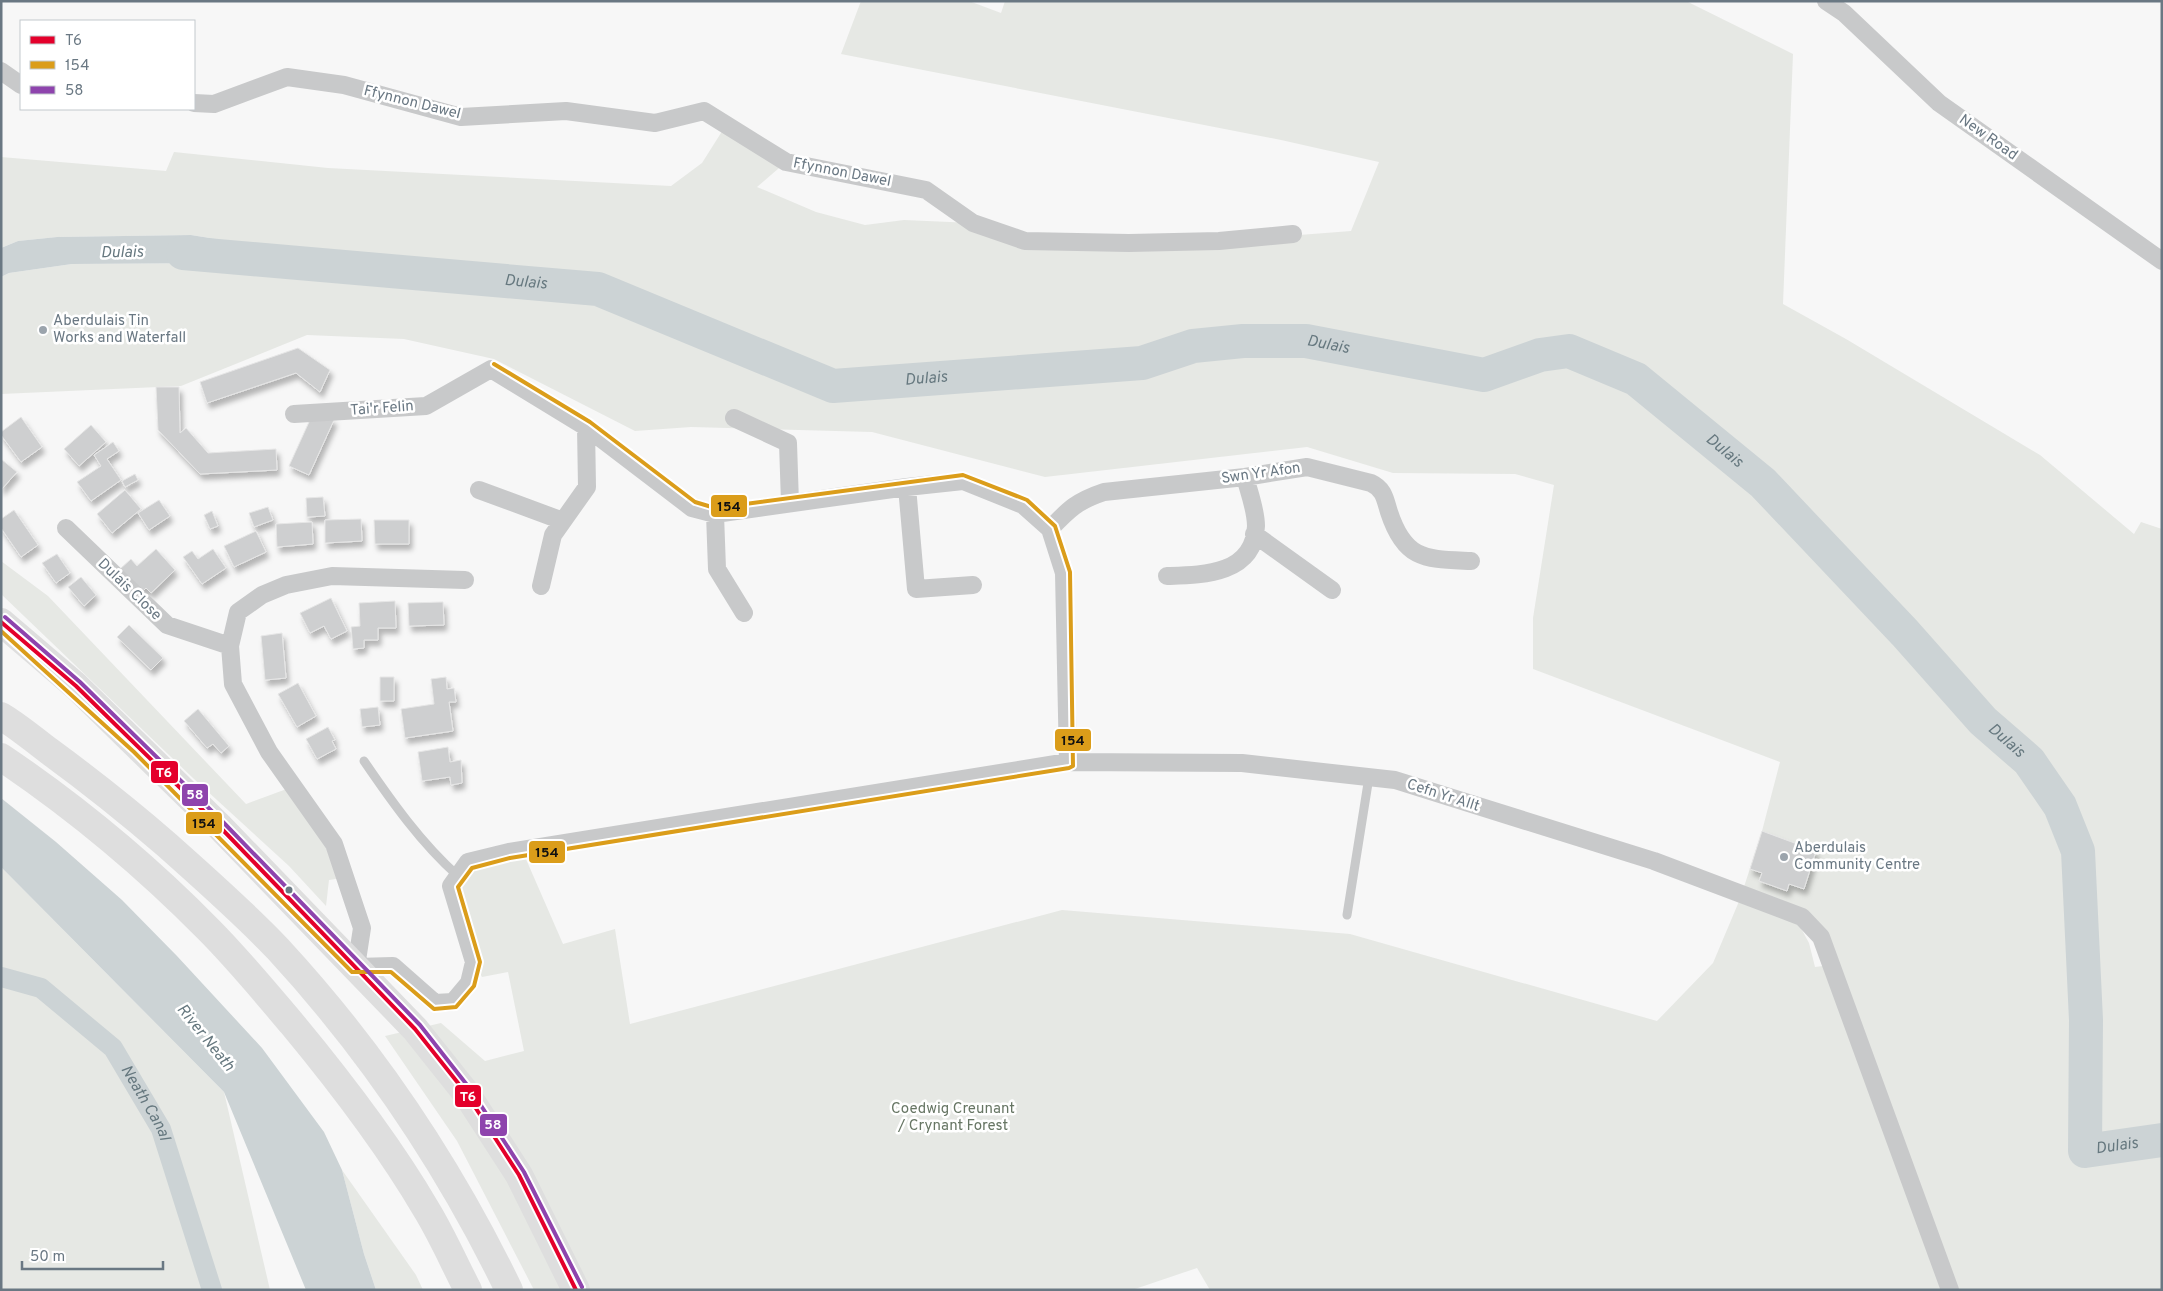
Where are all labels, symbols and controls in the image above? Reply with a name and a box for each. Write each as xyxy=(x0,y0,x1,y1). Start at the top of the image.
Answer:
legend xyxy=(20,20,195,110)
text: T6 xyxy=(65,32,82,51)
text: 154 xyxy=(65,57,90,76)
text: 58 xyxy=(65,82,83,101)
street label: Ffynnon Dawel xyxy=(361,82,463,124)
street label: New Road xyxy=(1955,111,2021,165)
street label: Ffynnon Dawel xyxy=(791,154,893,192)
water label: Dulais xyxy=(100,243,144,263)
water label: Dulais xyxy=(504,271,549,295)
place label: Aberdulais Tin Works and Waterfall xyxy=(53,312,186,348)
marker: Aberdulais Tin Works and Waterfall xyxy=(37,324,49,336)
water label: Dulais xyxy=(1305,331,1352,359)
water label: Dulais xyxy=(904,367,949,391)
street label: Tai'r Felin xyxy=(350,397,414,421)
water label: Dulais xyxy=(1701,430,1748,473)
street label: Swn Yr Afon xyxy=(1220,459,1302,489)
line badge: 154 xyxy=(710,494,748,518)
text: 154 xyxy=(717,499,741,516)
street label: Dulais Close xyxy=(93,555,165,625)
water label: Dulais xyxy=(1983,719,2029,763)
line badge: 154 xyxy=(1054,728,1092,752)
text: 154 xyxy=(1061,733,1085,750)
line badge: T6 xyxy=(150,760,179,784)
text: T6 xyxy=(156,765,172,782)
street label: Cefn Yr Allt xyxy=(1404,775,1482,817)
line badge: 58 xyxy=(181,783,209,807)
text: 58 xyxy=(186,787,204,804)
line badge: 154 xyxy=(185,811,223,835)
text: 154 xyxy=(192,816,216,833)
place label: Aberdulais Community Centre xyxy=(1794,839,1920,875)
line badge: 154 xyxy=(528,840,566,864)
text: 154 xyxy=(535,845,559,862)
marker: Aberdulais Community Centre xyxy=(1778,851,1790,863)
unlabelled marker xyxy=(284,885,294,895)
water label: River Neath xyxy=(172,1000,238,1076)
water label: Neath Canal xyxy=(116,1062,174,1144)
line badge: T6 xyxy=(454,1084,482,1108)
text: T6 xyxy=(460,1089,476,1106)
park label: Coedwig Creunant / Crynant Forest xyxy=(891,1100,1015,1136)
line badge: 58 xyxy=(479,1113,508,1137)
text: 58 xyxy=(484,1117,502,1134)
water label: Dulais xyxy=(2094,1133,2140,1159)
scale bar xyxy=(22,1238,164,1270)
text: 50 m xyxy=(30,1248,65,1267)

